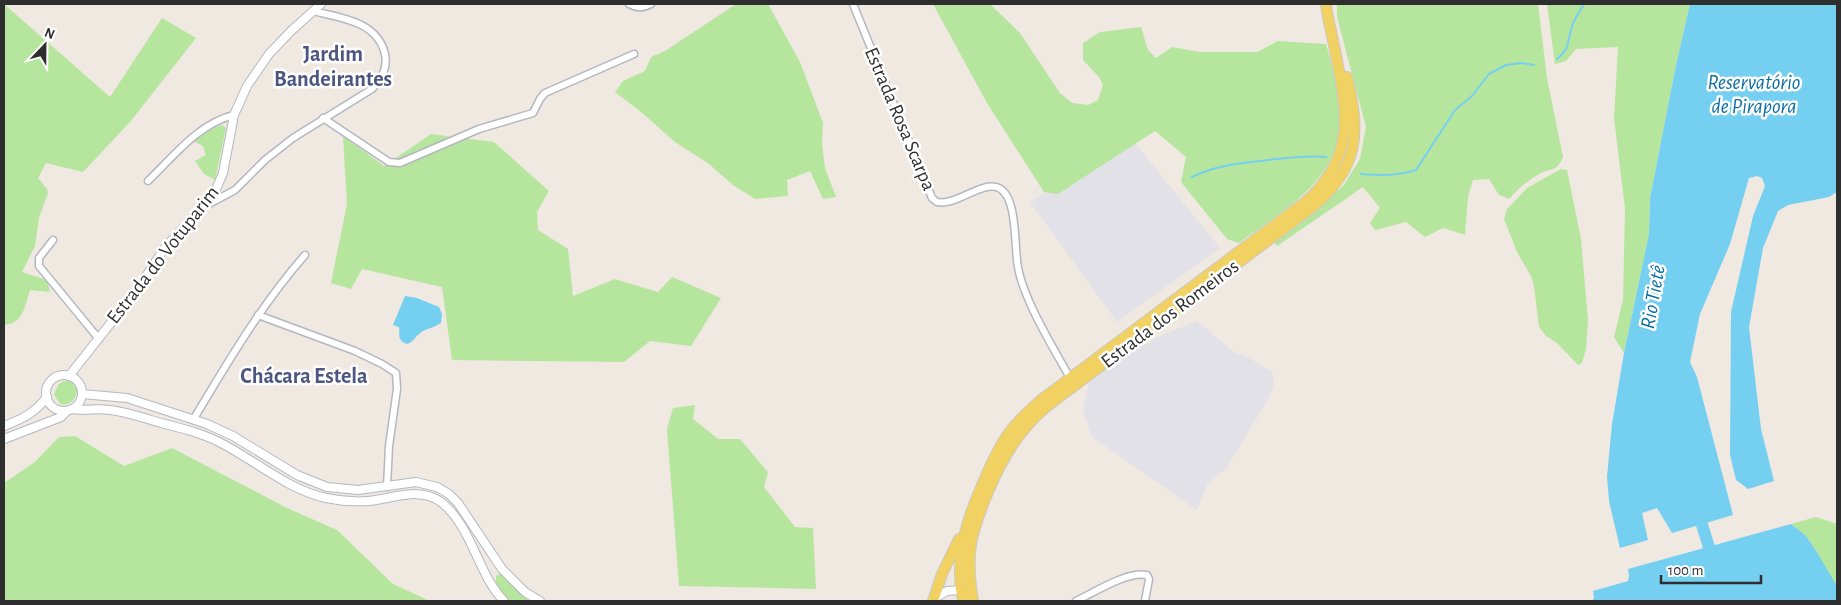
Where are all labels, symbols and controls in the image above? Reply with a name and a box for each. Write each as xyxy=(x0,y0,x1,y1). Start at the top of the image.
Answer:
north arrow xyxy=(20,20,70,70)
text: N xyxy=(42,26,57,42)
district label: Jardim Bandeirantes xyxy=(274,43,392,90)
street label: Estrada Rosa Scarpa xyxy=(861,44,939,194)
water label: Reservatório de Pirapora xyxy=(1708,72,1800,118)
street label: Estrada do Votuparim xyxy=(103,182,223,328)
street label: Estrada dos Romeiros xyxy=(1098,256,1242,372)
water label: Rio Tietê xyxy=(1637,263,1669,331)
district label: Chácara Estela xyxy=(240,365,368,387)
scale bar xyxy=(1661,552,1761,584)
text: 100 m xyxy=(1668,563,1703,578)

